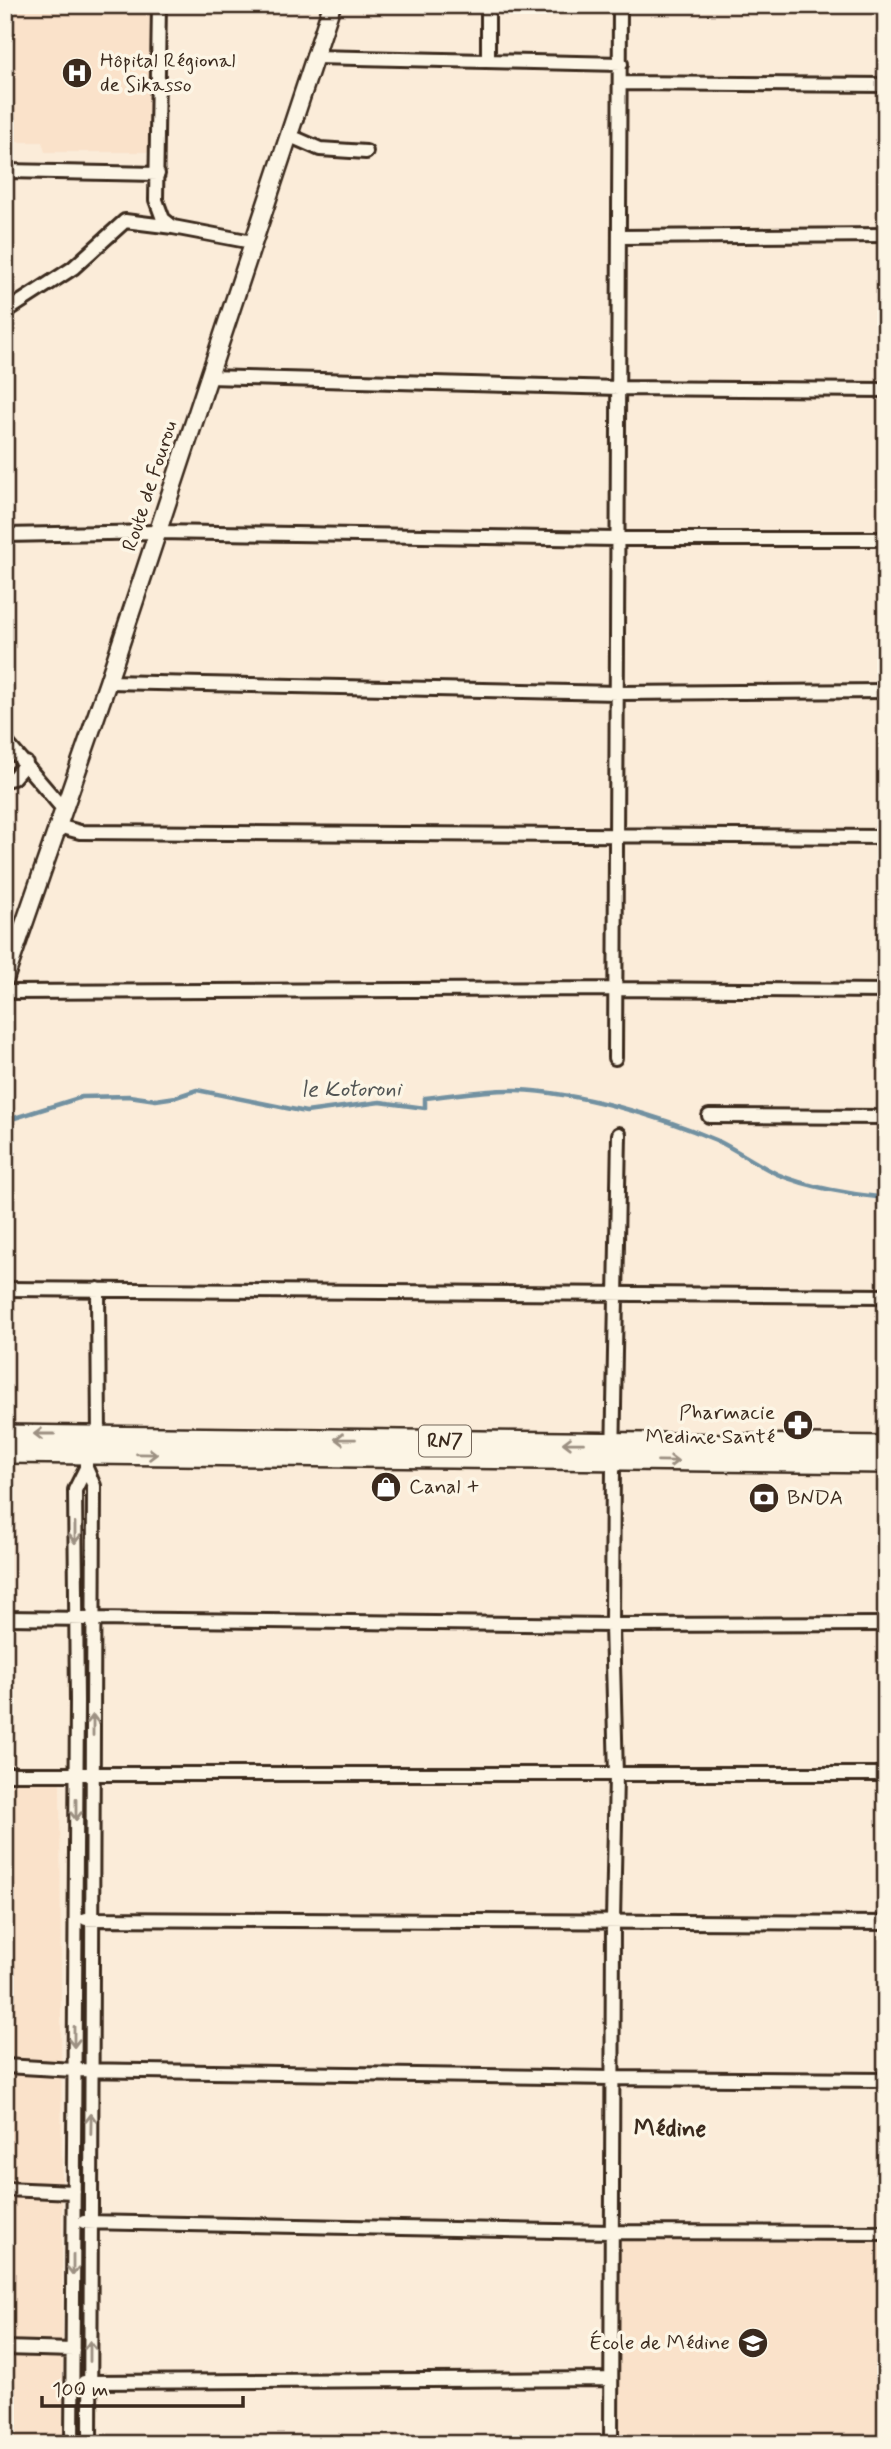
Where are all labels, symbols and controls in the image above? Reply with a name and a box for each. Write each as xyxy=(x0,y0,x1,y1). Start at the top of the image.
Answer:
place label: Hôpital Régional de Sikasso xyxy=(100,47,235,99)
hospital icon: Hôpital Régional de Sikasso xyxy=(60,56,94,90)
street label: Route de Fourou xyxy=(116,417,184,555)
water label: le Kotoroni xyxy=(301,1074,403,1106)
place label: Pharmacie Medine Santé xyxy=(645,1399,775,1451)
pharmacy icon: Pharmacie Medine Santé xyxy=(781,1408,815,1442)
road number: RN7 xyxy=(419,1426,471,1456)
one-way arrow xyxy=(33,1427,56,1441)
one-way arrow xyxy=(334,1432,357,1446)
one-way arrow xyxy=(561,1436,584,1450)
one-way arrow xyxy=(135,1447,158,1461)
one-way arrow xyxy=(657,1454,680,1468)
shop icon: Canal + xyxy=(369,1470,403,1504)
place label: Canal + xyxy=(409,1473,480,1501)
bank icon: BNDA xyxy=(747,1481,781,1515)
place label: BNDA xyxy=(787,1484,843,1512)
one-way arrow xyxy=(68,1522,82,1545)
one-way arrow xyxy=(86,1713,100,1736)
one-way arrow xyxy=(69,1798,83,1821)
one-way arrow xyxy=(68,2026,81,2049)
one-way arrow xyxy=(85,2112,98,2135)
district label: Médine xyxy=(634,2114,706,2145)
one-way arrow xyxy=(66,2253,80,2276)
school or university icon: École de Médine xyxy=(736,2326,770,2360)
place label: École de Médine xyxy=(589,2329,730,2357)
one-way arrow xyxy=(83,2340,97,2363)
scale bar xyxy=(42,2365,243,2409)
text: 100 m xyxy=(52,2376,108,2404)

